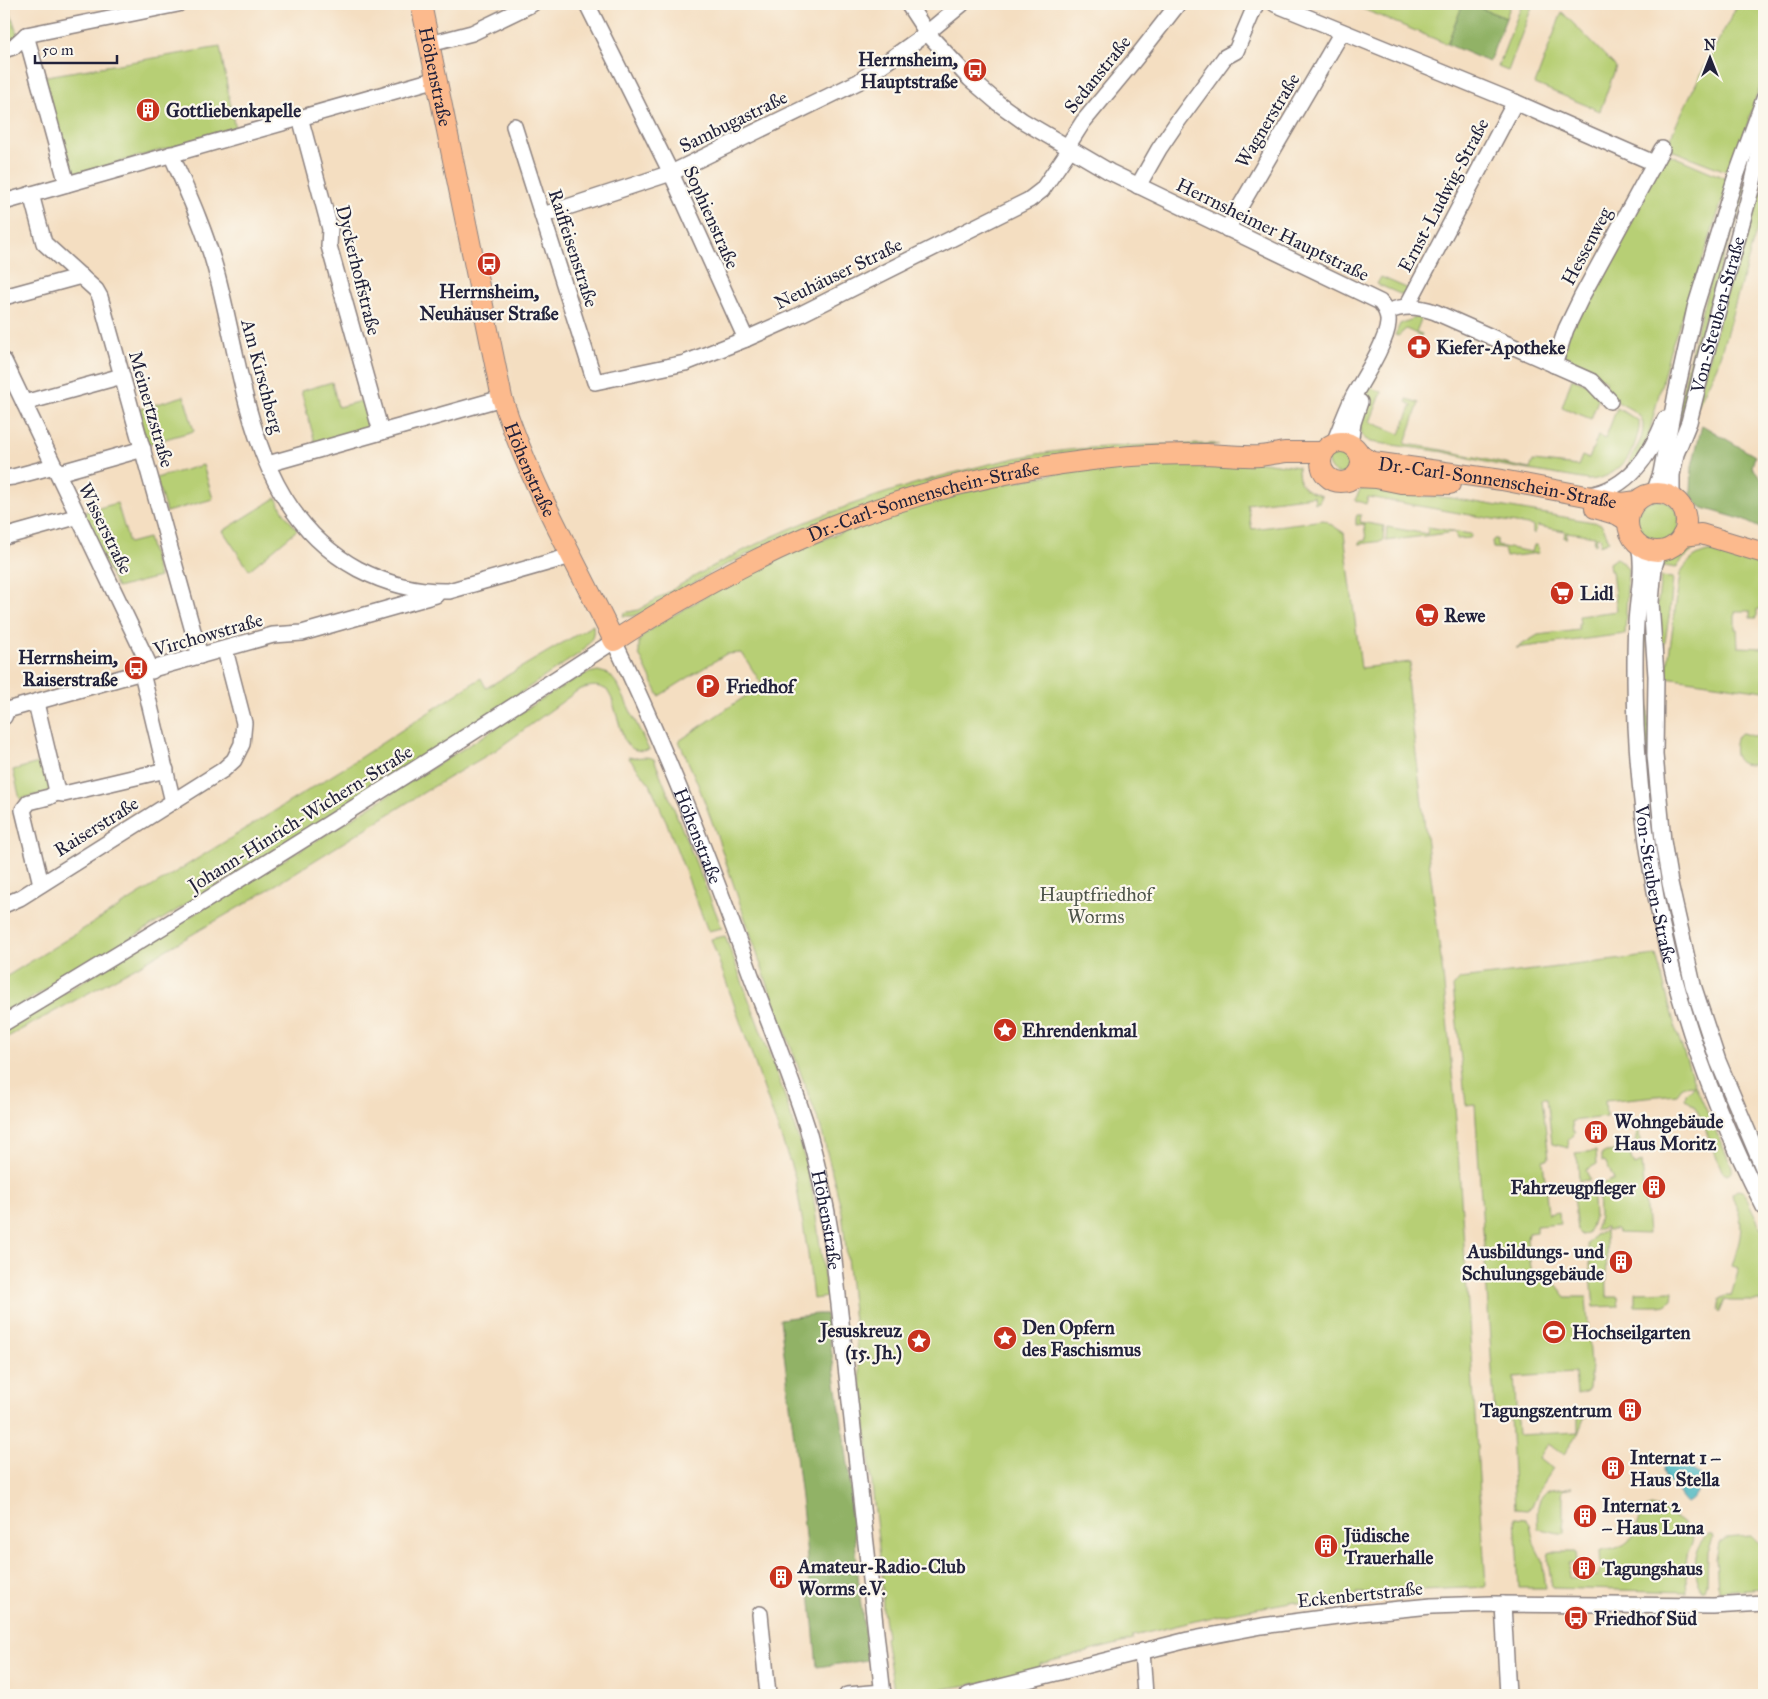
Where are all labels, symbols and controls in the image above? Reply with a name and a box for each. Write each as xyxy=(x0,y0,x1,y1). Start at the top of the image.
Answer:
street label: Höhenstraße xyxy=(414,25,457,129)
street label: Sedanstraße xyxy=(1059,31,1136,118)
scale bar xyxy=(35,32,118,64)
north arrow xyxy=(1686,32,1736,82)
text: N xyxy=(1704,37,1716,54)
text: 50 m xyxy=(42,41,74,59)
place label: Herrnsheim, Hauptstraße xyxy=(858,48,958,94)
bus stop icon: Herrnsheim, Hauptstraße xyxy=(962,57,988,83)
street label: Wagnerstraße xyxy=(1230,69,1305,172)
street label: Sambugastraße xyxy=(675,85,792,158)
building icon: Gottliebenkapelle xyxy=(135,97,161,123)
place label: Gottliebenkapelle xyxy=(166,99,301,123)
street label: Ernst-Ludwig-Straße xyxy=(1393,114,1495,277)
street label: Sophienstraße xyxy=(679,162,745,272)
street label: Herrnsheimer Hauptstraße xyxy=(1173,173,1373,286)
street label: Raiffeisenstraße xyxy=(544,186,603,310)
street label: Dyckerhoffstraße xyxy=(331,203,386,338)
street label: Hessenweg xyxy=(1556,203,1618,290)
street label: Neuhäuser Straße xyxy=(771,233,906,314)
street label: Von-Steuben-Straße xyxy=(1685,234,1750,396)
bus stop icon: Herrnsheim, Neuhäuser Straße xyxy=(476,251,502,277)
place label: Herrnsheim, Neuhäuser Straße xyxy=(419,280,559,325)
street label: Am Kirschberg xyxy=(235,316,289,436)
pharmacy icon: Kiefer-Apotheke xyxy=(1406,334,1432,360)
place label: Kiefer-Apotheke xyxy=(1436,336,1565,360)
street label: Meinertzstraße xyxy=(124,348,179,470)
street label: Höhenstraße xyxy=(499,419,561,521)
street label: Dr.-Carl-Sonnenschein-Straße xyxy=(1377,452,1619,514)
street label: Dr.-Carl-Sonnenschein-Straße xyxy=(804,457,1041,547)
street label: Wisserstraße xyxy=(74,479,138,578)
supermarket icon: Lidl xyxy=(1549,580,1575,606)
place label: Lidl xyxy=(1580,582,1615,605)
supermarket icon: Rewe xyxy=(1414,602,1440,628)
place label: Rewe xyxy=(1444,604,1485,627)
street label: Virchowstraße xyxy=(150,608,266,661)
place label: Herrnsheim, Raiserstraße xyxy=(18,646,118,691)
bus stop icon: Herrnsheim, Raiserstraße xyxy=(123,655,149,681)
parking icon: Friedhof xyxy=(695,673,721,699)
place label: Friedhof xyxy=(726,675,798,698)
street label: Johann-Hinrich-Wichern-Straße xyxy=(182,740,417,899)
street label: Höhenstraße xyxy=(669,785,727,887)
street label: Raiserstraße xyxy=(50,791,143,861)
street label: Von-Steuben-Straße xyxy=(1630,802,1681,966)
park label: Hauptfriedhof Worms xyxy=(1039,883,1155,928)
place icon: Ehrendenkmal xyxy=(992,1017,1018,1043)
place label: Ehrendenkmal xyxy=(1022,1019,1138,1042)
place label: Wohngebäude Haus Moritz xyxy=(1614,1110,1723,1155)
building icon: Wohngebäude Haus Moritz xyxy=(1583,1119,1609,1145)
street label: Höhenstraße xyxy=(806,1168,846,1271)
building icon: Fahrzeugpfleger xyxy=(1641,1174,1667,1200)
place label: Fahrzeugpfleger xyxy=(1511,1176,1637,1200)
place label: Ausbildungs- und Schulungsgebäude xyxy=(1462,1240,1604,1286)
building icon: Ausbildungs- und Schulungsgebäude xyxy=(1608,1249,1634,1275)
place label: Den Opfern des Faschismus xyxy=(1022,1316,1141,1361)
place label: Jesuskreuz (15. Jh.) xyxy=(817,1319,902,1365)
sports icon: Hochseilgarten xyxy=(1541,1319,1567,1345)
place label: Hochseilgarten xyxy=(1572,1321,1691,1345)
place icon: Den Opfern des Faschismus xyxy=(992,1325,1018,1351)
place icon: Jesuskreuz (15. Jh.) xyxy=(906,1328,932,1354)
building icon: Tagungszentrum xyxy=(1617,1397,1643,1423)
place label: Tagungszentrum xyxy=(1479,1399,1612,1423)
place label: Internat 1 – Haus Stella xyxy=(1630,1446,1722,1491)
building icon: Internat 1 – Haus Stella xyxy=(1600,1455,1626,1481)
place label: Internat 2 – Haus Luna xyxy=(1601,1494,1705,1539)
building icon: Internat 2 – Haus Luna xyxy=(1572,1503,1598,1529)
place label: Jüdische Trauerhalle xyxy=(1341,1524,1434,1569)
building icon: Jüdische Trauerhalle xyxy=(1313,1533,1339,1559)
place label: Amateur-Radio-Club Worms e.V. xyxy=(796,1555,965,1600)
building icon: Tagungshaus xyxy=(1571,1555,1597,1581)
place label: Tagungshaus xyxy=(1601,1557,1703,1581)
building icon: Amateur-Radio-Club Worms e.V. xyxy=(768,1564,794,1590)
street label: Eckenbertstraße xyxy=(1296,1576,1424,1613)
bus stop icon: Friedhof Süd xyxy=(1563,1605,1589,1631)
place label: Friedhof Süd xyxy=(1594,1607,1697,1630)

